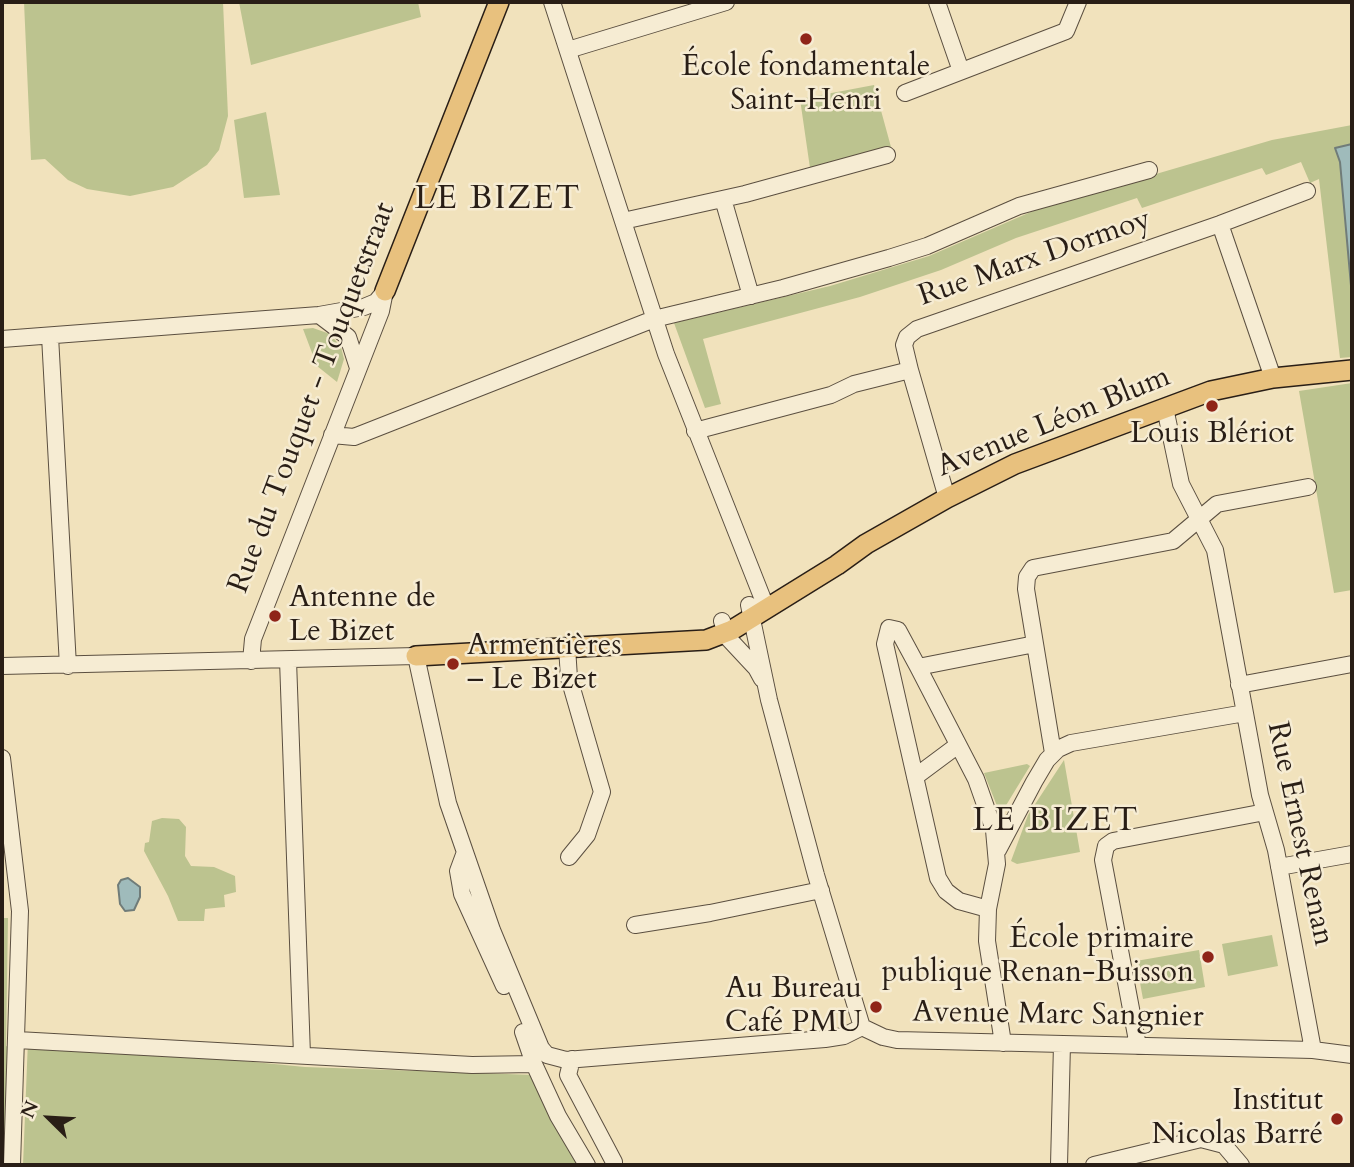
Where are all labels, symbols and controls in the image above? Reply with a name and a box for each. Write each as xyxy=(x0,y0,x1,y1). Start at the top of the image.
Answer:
marker: École fondamentale Saint-Henri xyxy=(798,31,814,47)
place label: École fondamentale Saint-Henri xyxy=(682,50,930,120)
district label: LE BIZET xyxy=(416,180,580,220)
street label: Rue du Touquet - Touquetstraat xyxy=(222,198,404,598)
street label: Rue Marx Dormoy xyxy=(914,202,1156,316)
street label: Avenue Léon Blum xyxy=(932,360,1176,486)
marker: Louis Blériot xyxy=(1204,398,1220,414)
place label: Louis Blériot xyxy=(1130,417,1294,453)
place label: Antenne de Le Bizet xyxy=(289,581,436,652)
marker: Antenne de Le Bizet xyxy=(267,608,283,624)
place label: Armentières – Le Bizet xyxy=(467,629,621,700)
marker: Armentières – Le Bizet xyxy=(445,656,461,672)
street label: Rue Ernest Renan xyxy=(1258,719,1340,949)
district label: LE BIZET xyxy=(974,802,1138,842)
place label: École primaire publique Renan-Buisson xyxy=(882,922,1194,992)
marker: École primaire publique Renan-Buisson xyxy=(1200,949,1216,965)
place label: Au Bureau Café PMU xyxy=(725,972,862,1042)
street label: Avenue Marc Sangnier xyxy=(912,995,1204,1037)
marker: Au Bureau Café PMU xyxy=(868,999,884,1015)
north arrow xyxy=(14,1083,84,1153)
place label: Institut Nicolas Barré xyxy=(1152,1084,1323,1154)
text: N xyxy=(15,1097,45,1122)
marker: Institut Nicolas Barré xyxy=(1329,1111,1345,1127)

